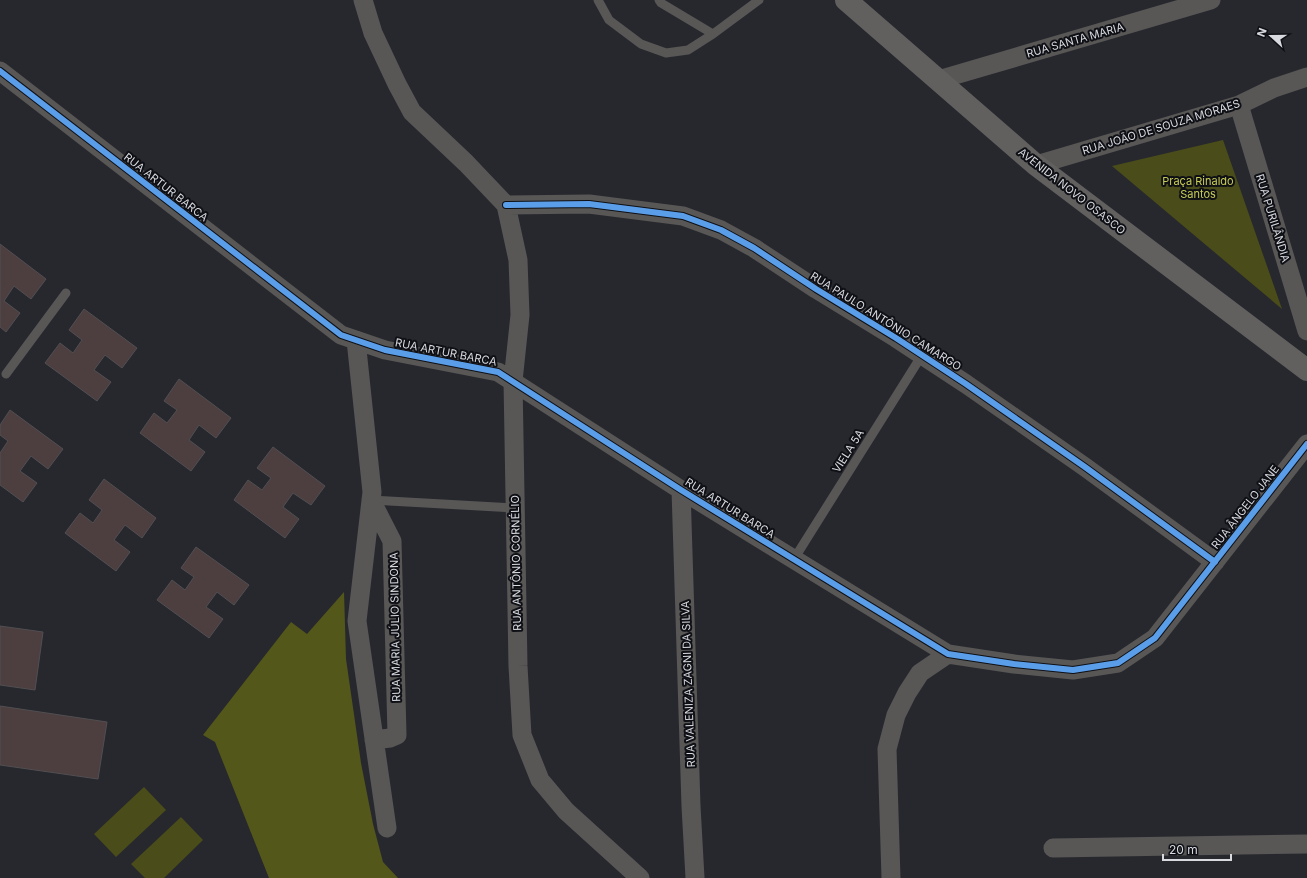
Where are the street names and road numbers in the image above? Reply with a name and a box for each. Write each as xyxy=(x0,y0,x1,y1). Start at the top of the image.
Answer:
street label: RUA SANTA MARIA xyxy=(1025,19,1126,61)
street label: RUA JOÃO DE SOUZA MORAES xyxy=(1080,96,1242,158)
street label: AVENIDA NOVO OSASCO xyxy=(1016,145,1128,237)
street label: RUA ARTUR BARCA xyxy=(121,150,211,225)
street label: RUA PURILÂNDIA xyxy=(1253,172,1293,264)
street label: RUA PAULO ANTÔNIO CAMARGO xyxy=(808,269,964,373)
street label: RUA ARTUR BARCA xyxy=(394,335,498,369)
street label: VIELA 5A xyxy=(829,426,867,475)
street label: RUA ÂNGELO JANE xyxy=(1208,462,1282,552)
street label: RUA ARTUR BARCA xyxy=(683,475,778,541)
street label: RUA ANTÔNIO CORNÉLIO xyxy=(508,495,524,631)
street label: RUA MARIA JÚLIO SINDONA xyxy=(387,552,403,702)
street label: RUA VALENIZA ZAGNI DA SILVA xyxy=(678,600,698,768)

